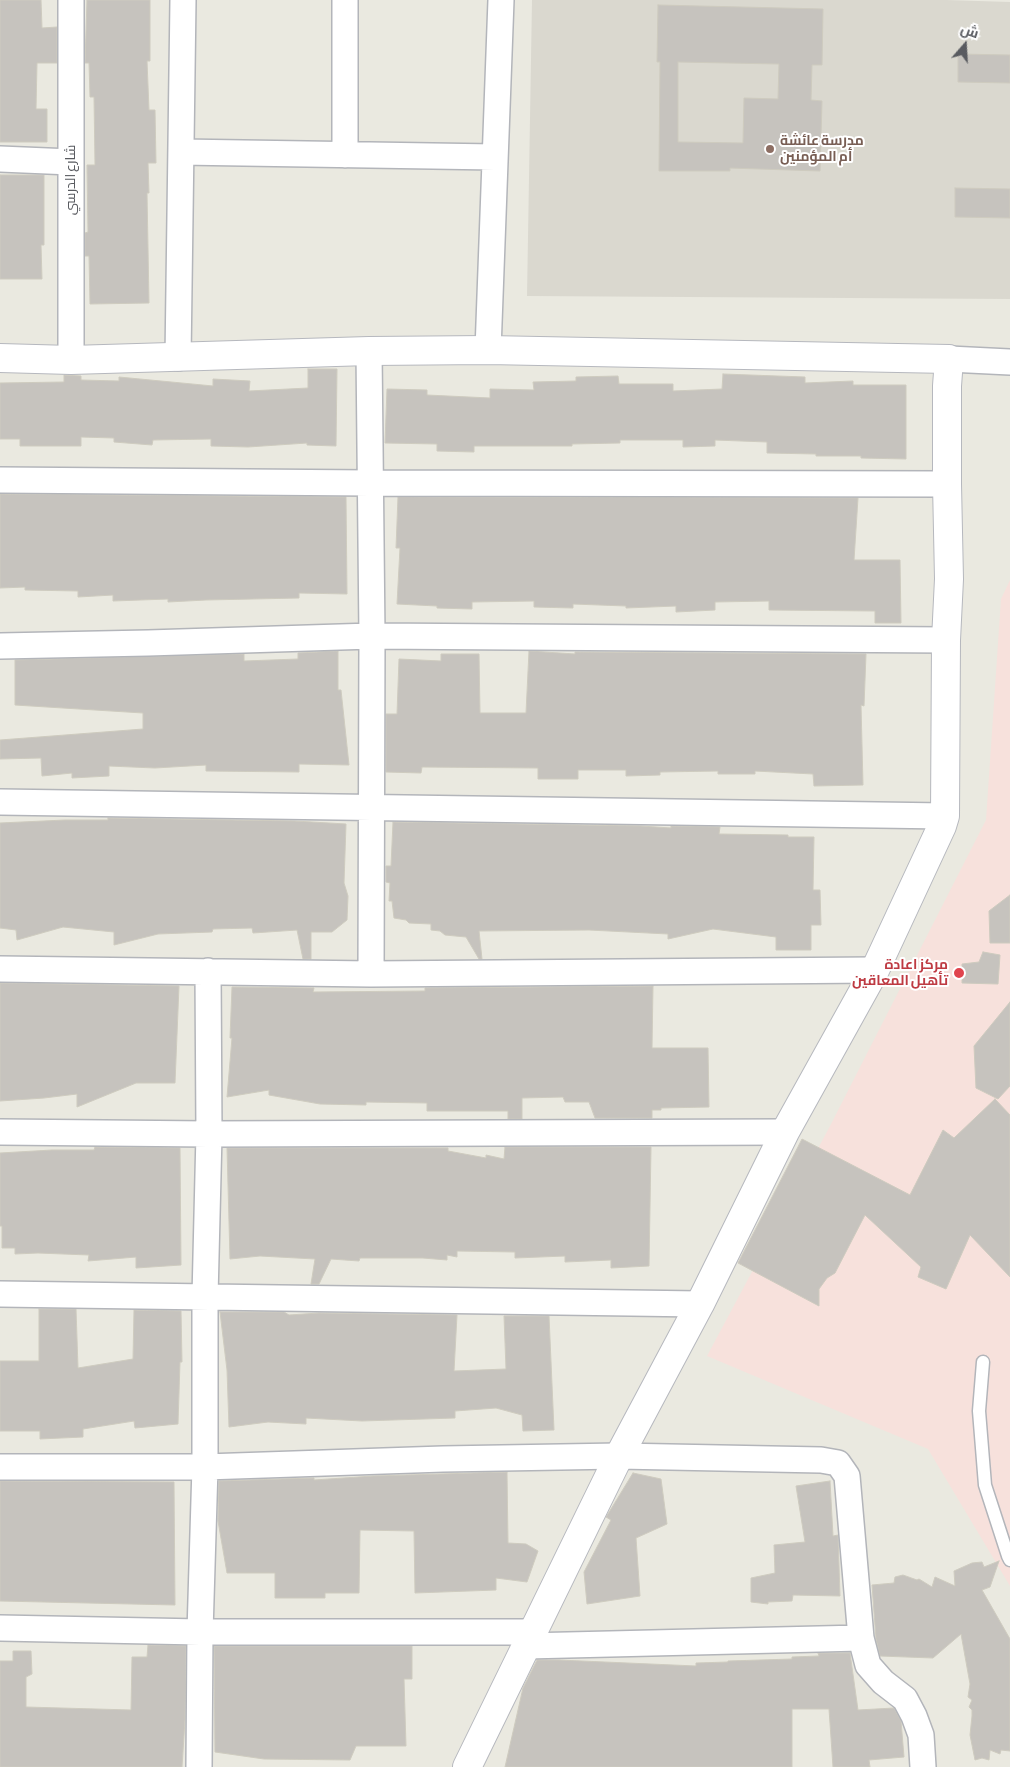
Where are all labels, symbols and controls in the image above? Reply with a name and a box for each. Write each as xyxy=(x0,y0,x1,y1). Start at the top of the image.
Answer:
north arrow xyxy=(940,20,990,70)
text: ش xyxy=(959,20,981,41)
place label: مدرسة عائشة أم المؤمنين xyxy=(780,133,864,166)
marker: مدرسة عائشة أم المؤمنين xyxy=(764,143,776,155)
street label: شارع الدرسي xyxy=(63,145,79,215)
place label: مركز اعادة تأهيل المعاقين xyxy=(852,957,948,990)
marker: مركز اعادة تأهيل المعاقين xyxy=(952,966,966,980)

